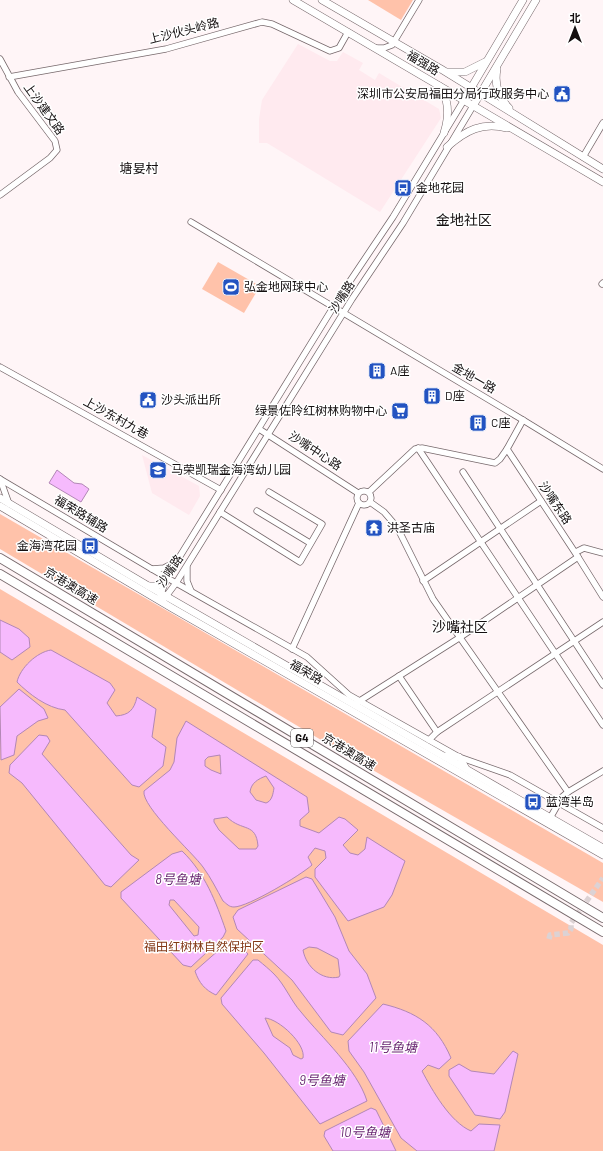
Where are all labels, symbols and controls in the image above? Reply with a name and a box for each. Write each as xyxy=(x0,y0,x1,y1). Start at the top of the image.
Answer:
north arrow xyxy=(555,8,595,48)
text: 北 xyxy=(570,11,581,24)
street label: 上沙伙头岭路 xyxy=(147,15,220,46)
street label: 福强路 xyxy=(404,47,443,77)
street label: 上沙建文路 xyxy=(22,80,68,137)
public building icon: 深圳市公安局福田分局行政服务中心 xyxy=(552,84,572,104)
place label: 深圳市公安局福田分局行政服务中心 xyxy=(357,86,549,100)
district label: 塘妟村 xyxy=(119,160,159,176)
bus stop icon: 金地花园 xyxy=(393,178,413,198)
place label: 金地花园 xyxy=(416,180,464,194)
district label: 金地社区 xyxy=(436,211,492,228)
sports icon: 弘金地网球中心 xyxy=(221,277,241,297)
street label: 沙嘴路 xyxy=(325,278,357,315)
place label: 弘金地网球中心 xyxy=(244,279,328,293)
street label: 金地一路 xyxy=(450,359,499,395)
building icon: A座 xyxy=(367,361,387,381)
place label: A座 xyxy=(390,363,409,377)
building icon: D座 xyxy=(422,386,442,406)
place label: D座 xyxy=(445,388,464,402)
public building icon: 沙头派出所 xyxy=(138,390,158,410)
place label: 沙头派出所 xyxy=(161,392,221,406)
street label: 上沙东村九巷 xyxy=(82,394,151,441)
supermarket icon: 绿景佐阾红树林购物中心 xyxy=(390,401,410,421)
place label: 绿景佐阾红树林购物中心 xyxy=(255,403,387,417)
building icon: C座 xyxy=(468,413,488,433)
place label: C座 xyxy=(491,415,510,429)
street label: 沙嘴中心路 xyxy=(287,428,345,472)
school or university icon: 马荣凯瑞金海湾幼儿园 xyxy=(148,460,168,480)
place label: 马荣凯瑞金海湾幼儿园 xyxy=(171,462,291,476)
street label: 沙嘴东路 xyxy=(537,479,575,526)
street label: 福荣路辅路 xyxy=(52,492,111,535)
temple icon: 洪圣古庙 xyxy=(364,518,384,538)
place label: 洪圣古庙 xyxy=(387,520,435,534)
bus stop icon: 金海湾花园 xyxy=(80,536,100,556)
place label: 金海湾花园 xyxy=(17,538,77,552)
street label: 沙嘴路 xyxy=(153,552,185,589)
street label: 京港澳高速 xyxy=(42,564,101,607)
district label: 沙嘴社区 xyxy=(432,618,488,635)
street label: 福荣路 xyxy=(287,656,326,686)
road number: G4 xyxy=(291,729,313,747)
street label: 京港澳高速 xyxy=(320,730,379,773)
bus stop icon: 蓝湾半岛 xyxy=(523,792,543,812)
place label: 蓝湾半岛 xyxy=(546,794,594,808)
water label: 8号鱼塘 xyxy=(155,871,203,887)
park label: 福田红树林自然保护区 xyxy=(144,939,264,953)
water label: 11号鱼塘 xyxy=(369,1039,419,1055)
water label: 9号鱼塘 xyxy=(299,1072,347,1088)
water label: 10号鱼塘 xyxy=(340,1124,392,1140)

